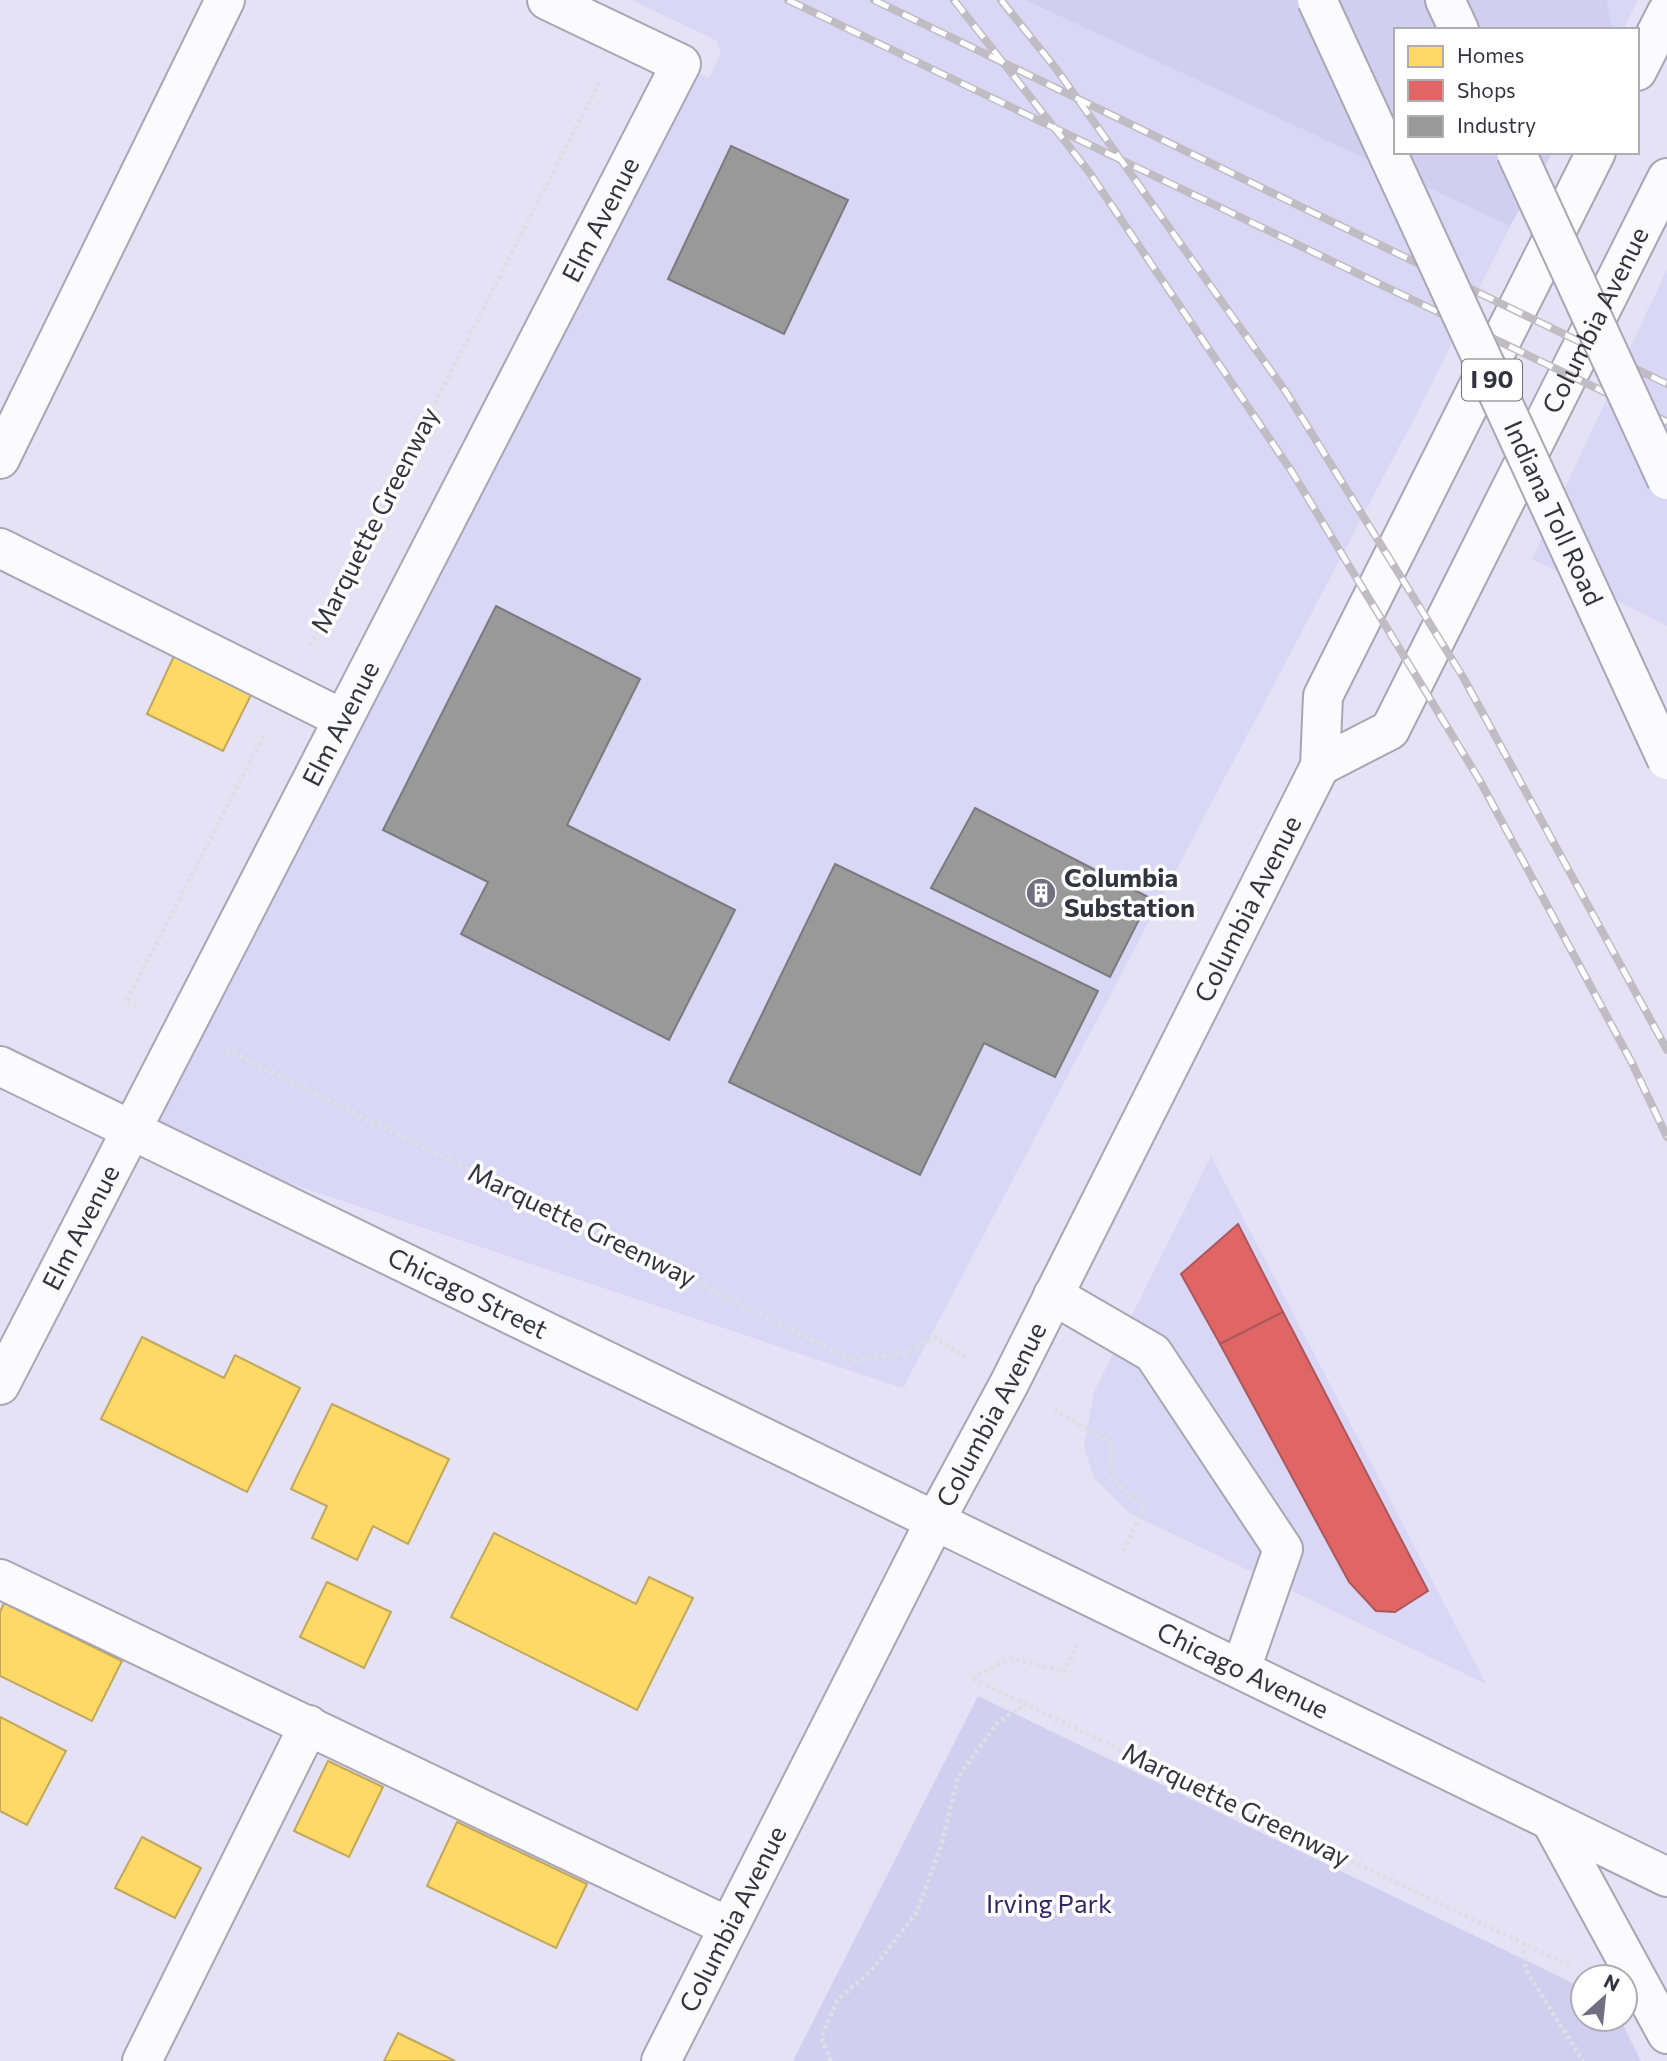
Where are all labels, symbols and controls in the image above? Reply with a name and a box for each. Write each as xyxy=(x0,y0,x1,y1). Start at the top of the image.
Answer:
legend xyxy=(1394,28,1639,154)
text: Homes xyxy=(1457,42,1524,67)
text: Shops xyxy=(1457,77,1516,102)
text: Industry xyxy=(1457,112,1536,137)
street label: Elm Avenue xyxy=(554,151,644,287)
street label: Columbia Avenue xyxy=(1534,221,1654,418)
road number: I 90 xyxy=(1462,360,1522,400)
street label: Marquette Greenway xyxy=(303,401,444,638)
street label: Indiana Toll Road xyxy=(1499,415,1611,610)
street label: Elm Avenue xyxy=(295,655,385,791)
street label: Columbia Avenue xyxy=(1187,810,1307,1007)
place label: Columbia Substation xyxy=(1064,861,1195,922)
building icon: Columbia Substation xyxy=(1024,876,1058,910)
street label: Marquette Greenway xyxy=(464,1155,702,1292)
street label: Elm Avenue xyxy=(35,1159,125,1295)
street label: Chicago Street xyxy=(383,1240,553,1344)
street label: Columbia Avenue xyxy=(929,1316,1052,1512)
street label: Chicago Avenue xyxy=(1153,1614,1334,1724)
street label: Marquette Greenway xyxy=(1118,1735,1356,1872)
street label: Columbia Avenue xyxy=(671,1820,792,2017)
park label: Irving Park xyxy=(986,1887,1112,1918)
north arrow xyxy=(1569,1963,1639,2033)
text: N xyxy=(1600,1969,1624,1996)

